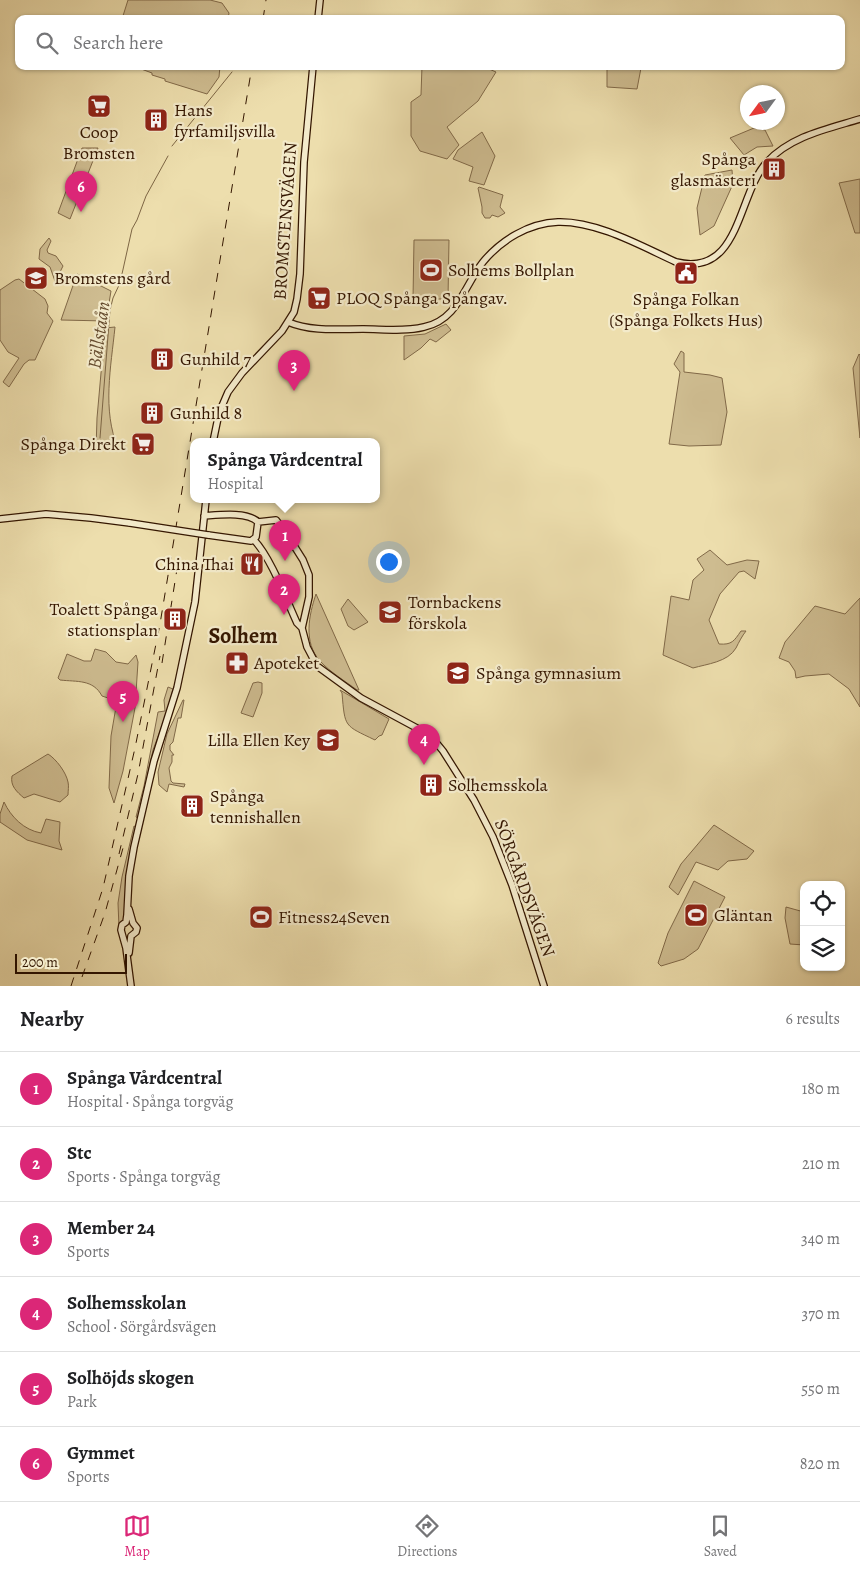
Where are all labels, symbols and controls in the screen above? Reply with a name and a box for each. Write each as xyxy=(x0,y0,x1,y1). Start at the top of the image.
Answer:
search box xyxy=(15,15,845,70)
icon: search xyxy=(33,29,61,57)
text: Search here xyxy=(73,30,163,56)
north arrow xyxy=(740,85,785,130)
supermarket icon: Coop Bromsten xyxy=(86,93,112,119)
place label: Hans fyrfamiljsvilla xyxy=(174,98,276,143)
building icon: Hans fyrfamiljsvilla xyxy=(143,107,169,133)
place label: Coop Bromsten xyxy=(63,120,135,165)
street label: BROMSTENSVÄGEN xyxy=(268,141,302,301)
place label: Spånga glasmästeri xyxy=(670,147,757,192)
building icon: Spånga glasmästeri xyxy=(761,156,787,182)
pin: 6 xyxy=(65,171,97,212)
sports icon: Solhems Bollplan xyxy=(418,257,444,283)
place label: Solhems Bollplan xyxy=(448,258,575,282)
public building icon: Spånga Folkan (Spånga Folkets Hus) xyxy=(673,260,699,286)
school or university icon: Bromstens gård xyxy=(23,265,49,291)
place label: Bromstens gård xyxy=(54,266,171,290)
supermarket icon: PLOQ Spånga Spångav. xyxy=(306,285,332,311)
place label: PLOQ Spånga Spångav. xyxy=(336,286,508,310)
place label: Spånga Folkan (Spånga Folkets Hus) xyxy=(609,287,763,332)
water label: Bällstaån xyxy=(81,300,117,370)
building icon: Gunhild 7 xyxy=(149,346,175,372)
place label: Gunhild 7 xyxy=(180,347,252,371)
pin: 3 xyxy=(278,350,310,391)
building icon: Gunhild 8 xyxy=(139,400,165,426)
place label: Gunhild 8 xyxy=(170,401,242,425)
supermarket icon: Spånga Direkt xyxy=(130,431,156,457)
place label: Spånga Direkt xyxy=(21,432,126,456)
popup xyxy=(190,438,380,503)
text: Spånga Vårdcentral xyxy=(207,447,363,473)
text: Hospital xyxy=(207,473,263,495)
pin: 1 xyxy=(269,520,301,561)
your location xyxy=(376,549,402,575)
restaurant icon: China Thai xyxy=(239,551,265,577)
place label: China Thai xyxy=(155,552,234,576)
pin: 2 xyxy=(268,574,300,615)
place label: Tornbackens förskola xyxy=(408,590,501,635)
place label: Toalett Spånga stationsplan xyxy=(50,597,159,642)
school or university icon: Tornbackens förskola xyxy=(377,599,403,625)
building icon: Toalett Spånga stationsplan xyxy=(162,606,188,632)
district label: Solhem xyxy=(208,621,278,651)
pharmacy icon: Apoteket xyxy=(224,650,250,676)
place label: Apoteket xyxy=(253,651,319,675)
school or university icon: Spånga gymnasium xyxy=(445,660,471,686)
place label: Spånga gymnasium xyxy=(476,661,621,685)
pin: 5 xyxy=(107,681,139,722)
pin: 4 xyxy=(408,724,440,765)
school or university icon: Lilla Ellen Key xyxy=(315,727,341,753)
place label: Lilla Ellen Key xyxy=(207,728,311,752)
building icon: Solhemsskola xyxy=(418,772,444,798)
place label: Solhemsskola xyxy=(448,773,549,797)
place label: Spånga tennishallen xyxy=(210,784,301,829)
building icon: Spånga tennishallen xyxy=(179,793,205,819)
street label: SÖRGÅRDSVÄGEN xyxy=(489,816,561,960)
map controls xyxy=(800,881,845,971)
button: locate xyxy=(800,881,845,926)
sports icon: Gläntan xyxy=(683,902,709,928)
place label: Gläntan xyxy=(714,903,773,927)
sports icon: Fitness24Seven xyxy=(248,904,274,930)
place label: Fitness24Seven xyxy=(278,905,390,929)
button: layers xyxy=(800,926,845,971)
scale bar xyxy=(15,951,128,974)
text: 200 m xyxy=(22,953,58,972)
text: Nearby xyxy=(20,1005,83,1033)
text: 6 results xyxy=(786,1008,840,1030)
text: Spånga Vårdcentral xyxy=(67,1065,222,1091)
text: 1 xyxy=(33,1078,39,1100)
text: 180 m xyxy=(802,1078,840,1100)
text: Hospital · Spånga torgväg xyxy=(67,1091,234,1113)
text: Stc xyxy=(67,1140,92,1166)
text: 2 xyxy=(32,1153,40,1175)
text: 210 m xyxy=(802,1153,840,1175)
text: Sports · Spånga torgväg xyxy=(67,1166,221,1188)
text: Member 24 xyxy=(67,1215,155,1241)
text: 3 xyxy=(33,1228,39,1250)
text: 340 m xyxy=(801,1228,840,1250)
text: Sports xyxy=(67,1241,110,1263)
text: Solhemsskolan xyxy=(67,1290,186,1316)
text: 4 xyxy=(32,1303,40,1325)
text: 370 m xyxy=(802,1303,840,1325)
text: School · Sörgårdsvägen xyxy=(67,1316,217,1338)
text: Solhöjds skogen xyxy=(67,1365,194,1391)
text: 5 xyxy=(33,1378,39,1400)
text: 550 m xyxy=(801,1378,840,1400)
text: Park xyxy=(67,1391,97,1413)
text: Gymmet xyxy=(67,1440,135,1466)
text: 6 xyxy=(32,1453,40,1475)
text: 820 m xyxy=(800,1453,840,1475)
text: Sports xyxy=(67,1466,110,1488)
tab: Map xyxy=(123,1512,151,1561)
tab: Directions xyxy=(397,1512,457,1561)
tab: Saved xyxy=(704,1512,737,1561)

